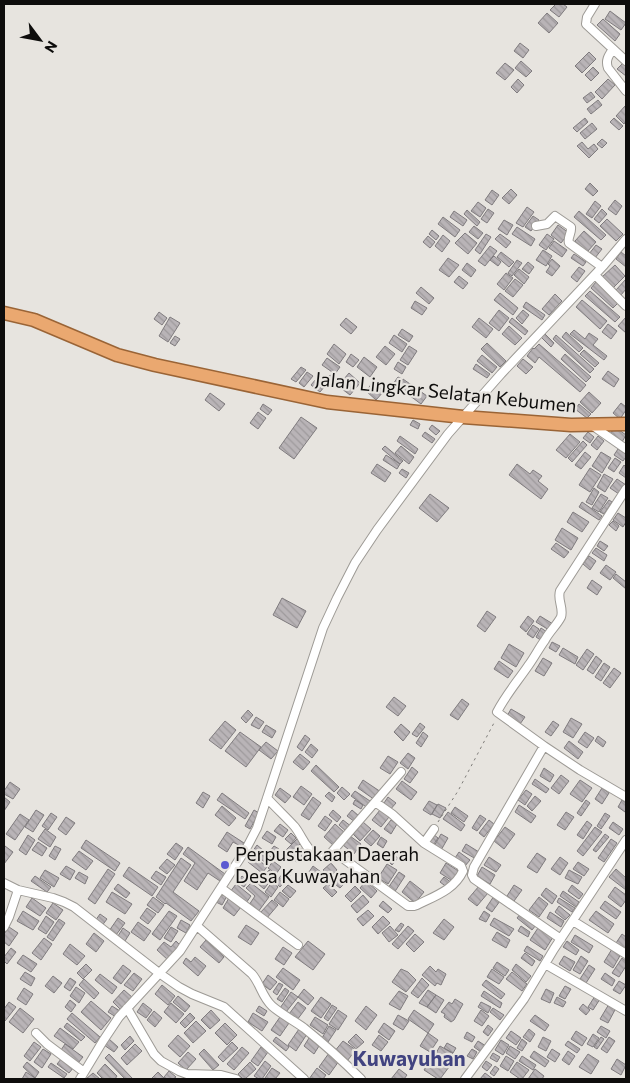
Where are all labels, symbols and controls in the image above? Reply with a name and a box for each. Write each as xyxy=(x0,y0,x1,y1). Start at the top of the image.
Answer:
north arrow xyxy=(15,15,65,65)
text: N xyxy=(41,38,61,56)
street label: Jalan Lingkar Selatan Kebumen xyxy=(314,366,578,417)
place label: Perpustakaan Daerah Desa Kuwayahan xyxy=(235,842,419,887)
marker: Perpustakaan Daerah Desa Kuwayahan xyxy=(219,859,231,871)
district label: Kuwayuhan xyxy=(352,1045,466,1070)

